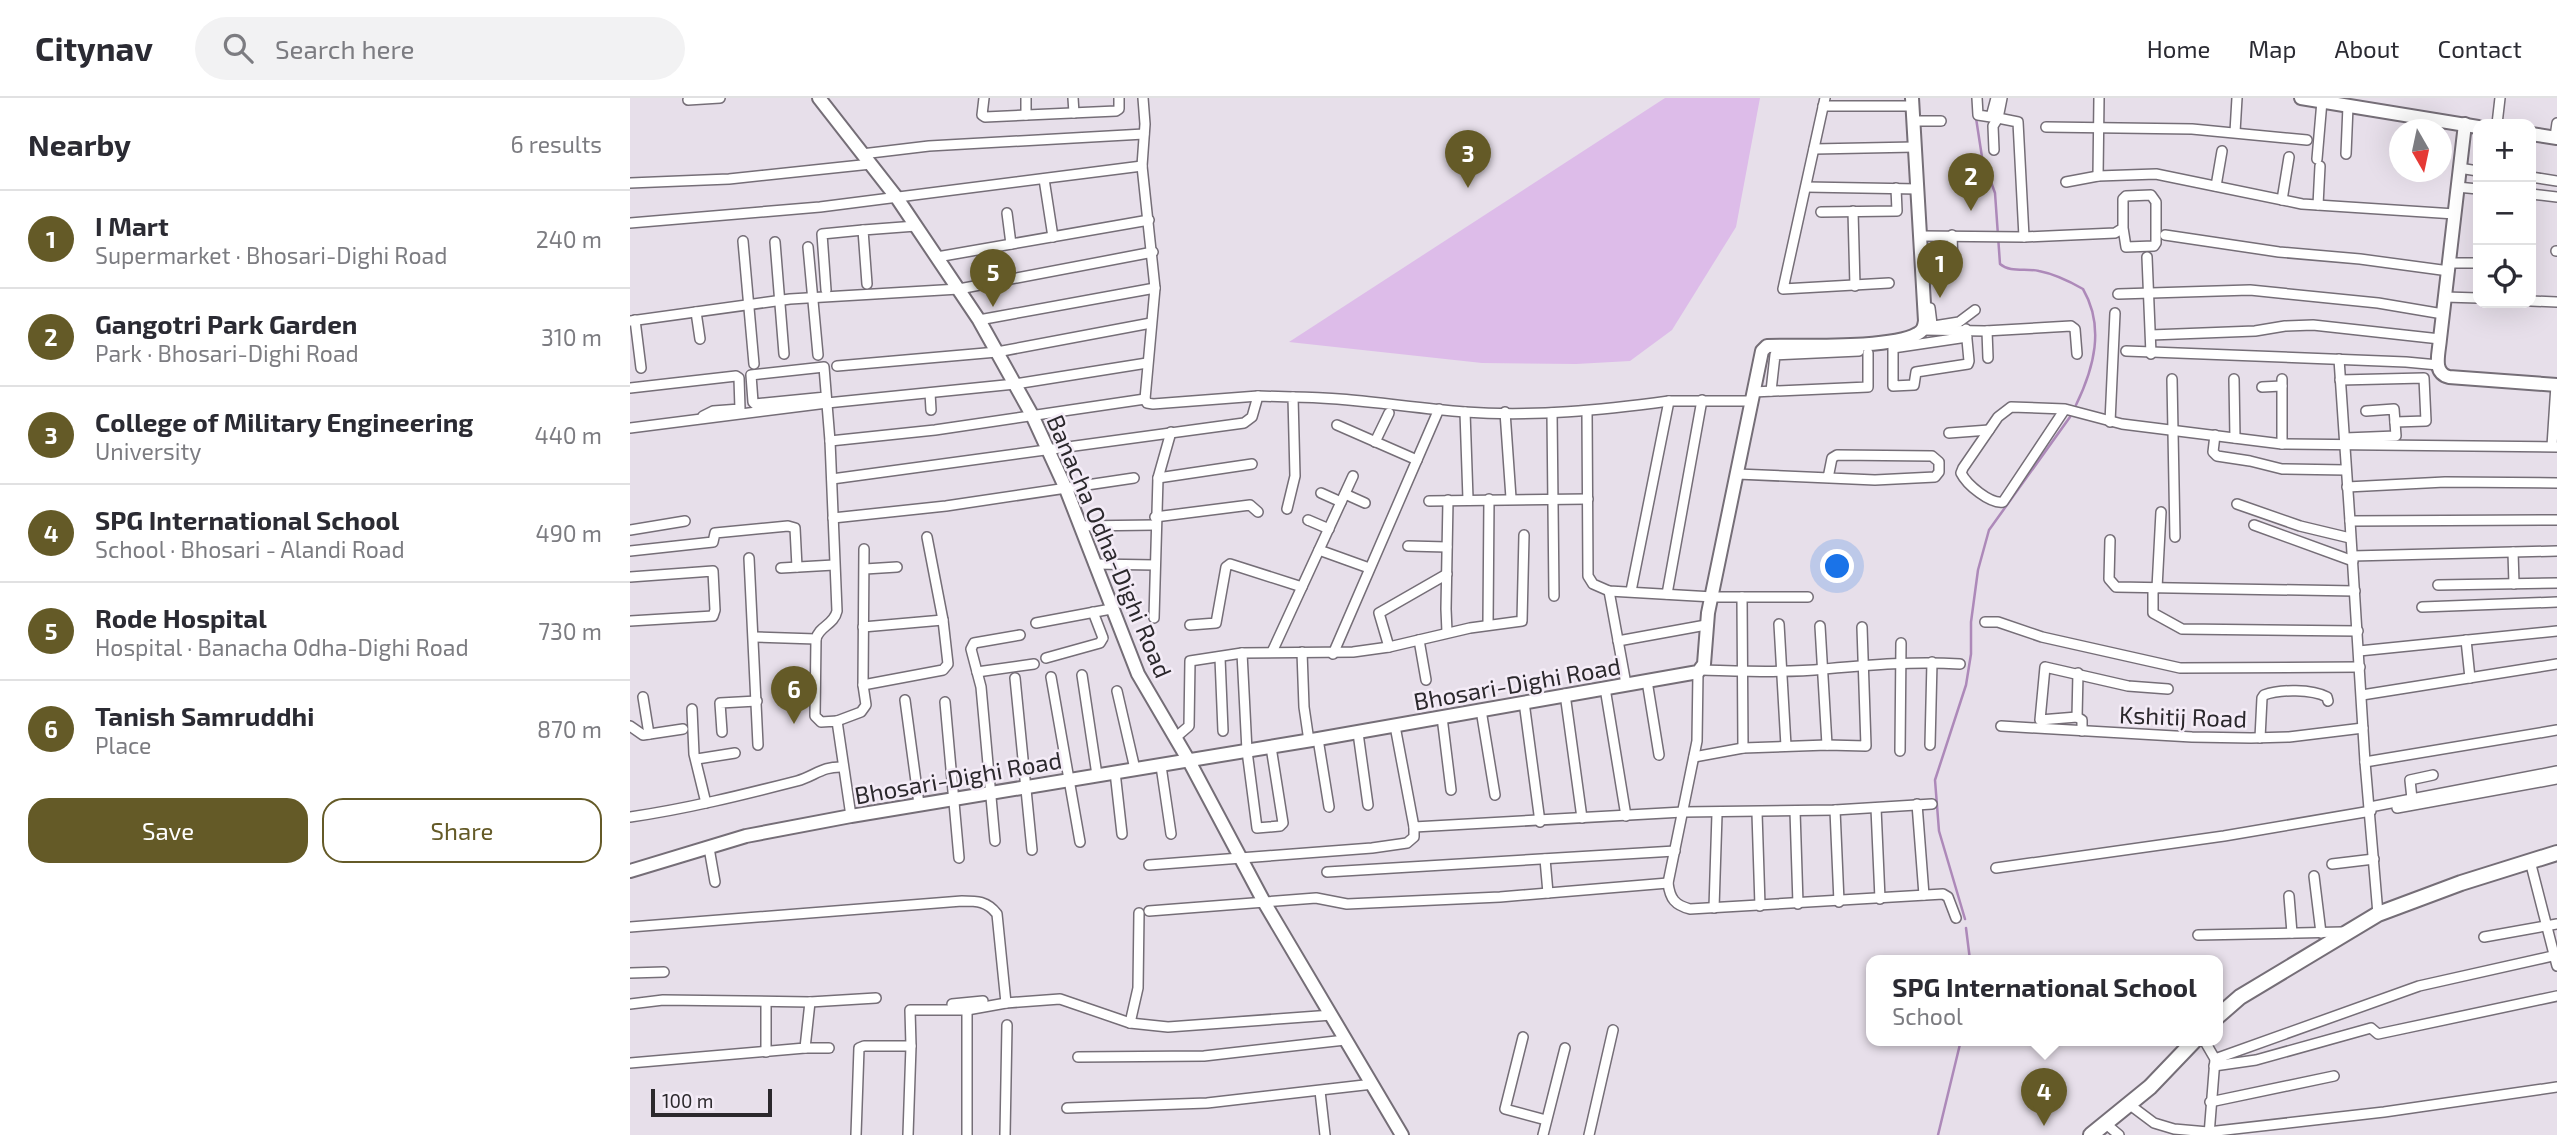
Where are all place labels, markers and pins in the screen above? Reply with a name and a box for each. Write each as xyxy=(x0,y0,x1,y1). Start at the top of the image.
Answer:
pin: 3 xyxy=(1445,130,1491,188)
pin: 2 xyxy=(1948,153,1994,211)
pin: 1 xyxy=(1917,240,1963,298)
pin: 5 xyxy=(970,249,1016,307)
pin: 6 xyxy=(771,666,817,724)
pin: 4 xyxy=(2021,1068,2067,1126)

